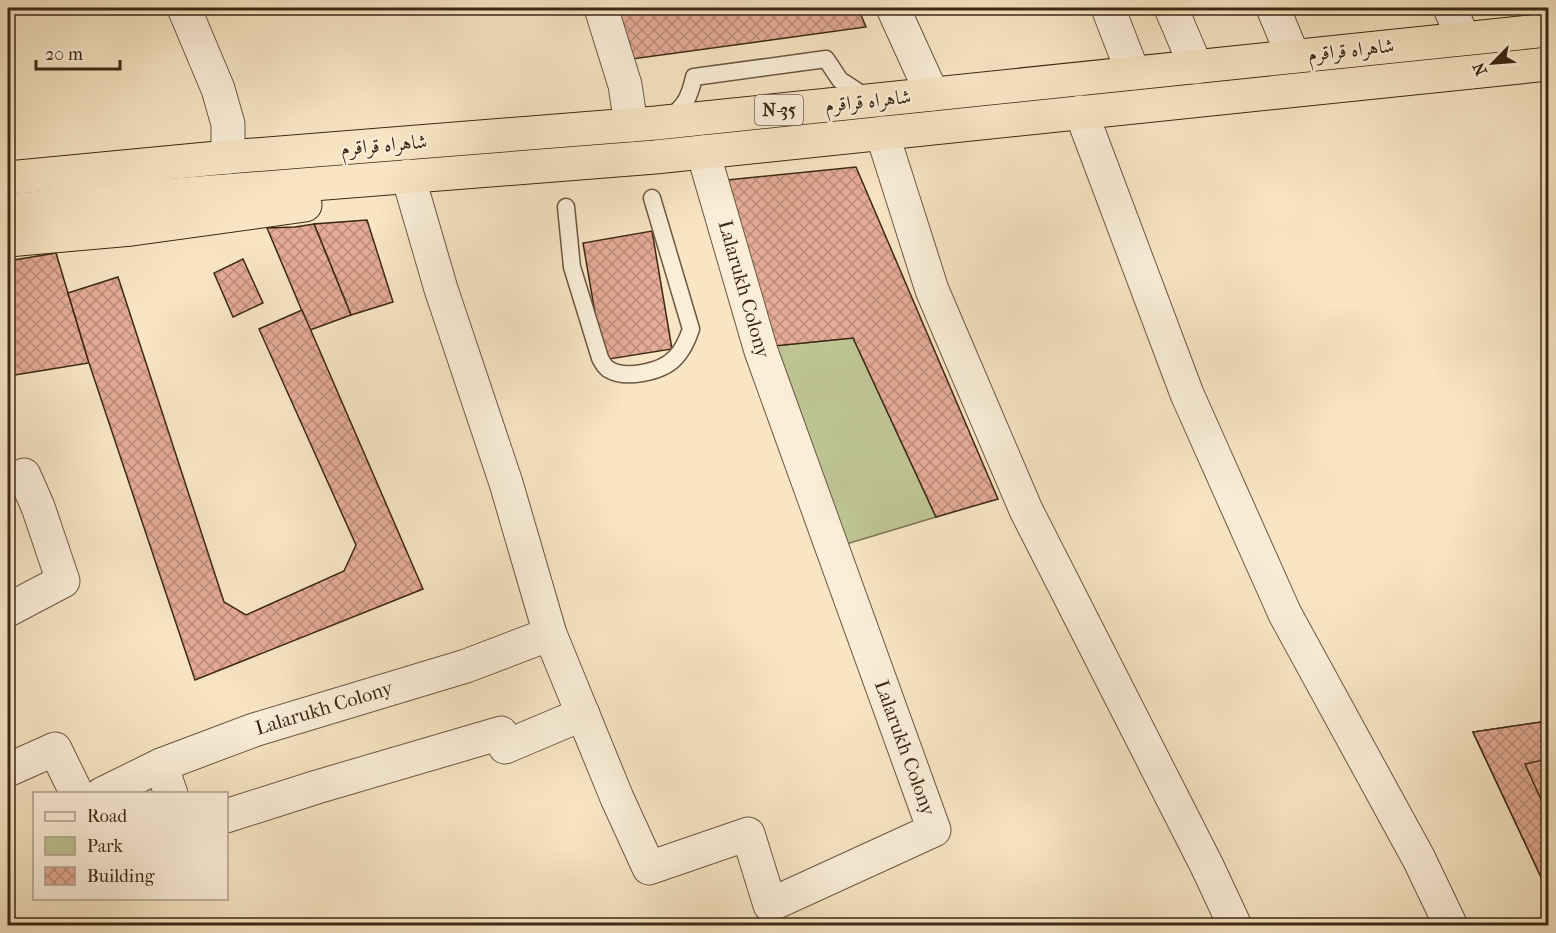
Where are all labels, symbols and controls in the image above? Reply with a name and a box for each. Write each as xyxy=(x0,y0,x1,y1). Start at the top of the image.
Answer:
scale bar xyxy=(36,33,120,71)
north arrow xyxy=(1463,33,1523,93)
street label: شاہراہ قراقرم xyxy=(1307,34,1396,72)
text: 20 m xyxy=(45,44,83,65)
text: N xyxy=(1468,59,1491,79)
street label: شاہراہ قراقرم xyxy=(824,85,913,123)
road number: N-35 xyxy=(755,95,803,125)
street label: شاہراہ قراقرم xyxy=(340,130,429,166)
street label: Lalarukh Colony xyxy=(713,217,775,362)
street label: Lalarukh Colony xyxy=(253,676,397,740)
street label: Lalarukh Colony xyxy=(870,677,941,820)
legend xyxy=(33,792,228,900)
text: Road xyxy=(87,806,127,827)
text: Park xyxy=(87,836,124,857)
text: Building xyxy=(87,866,155,887)

